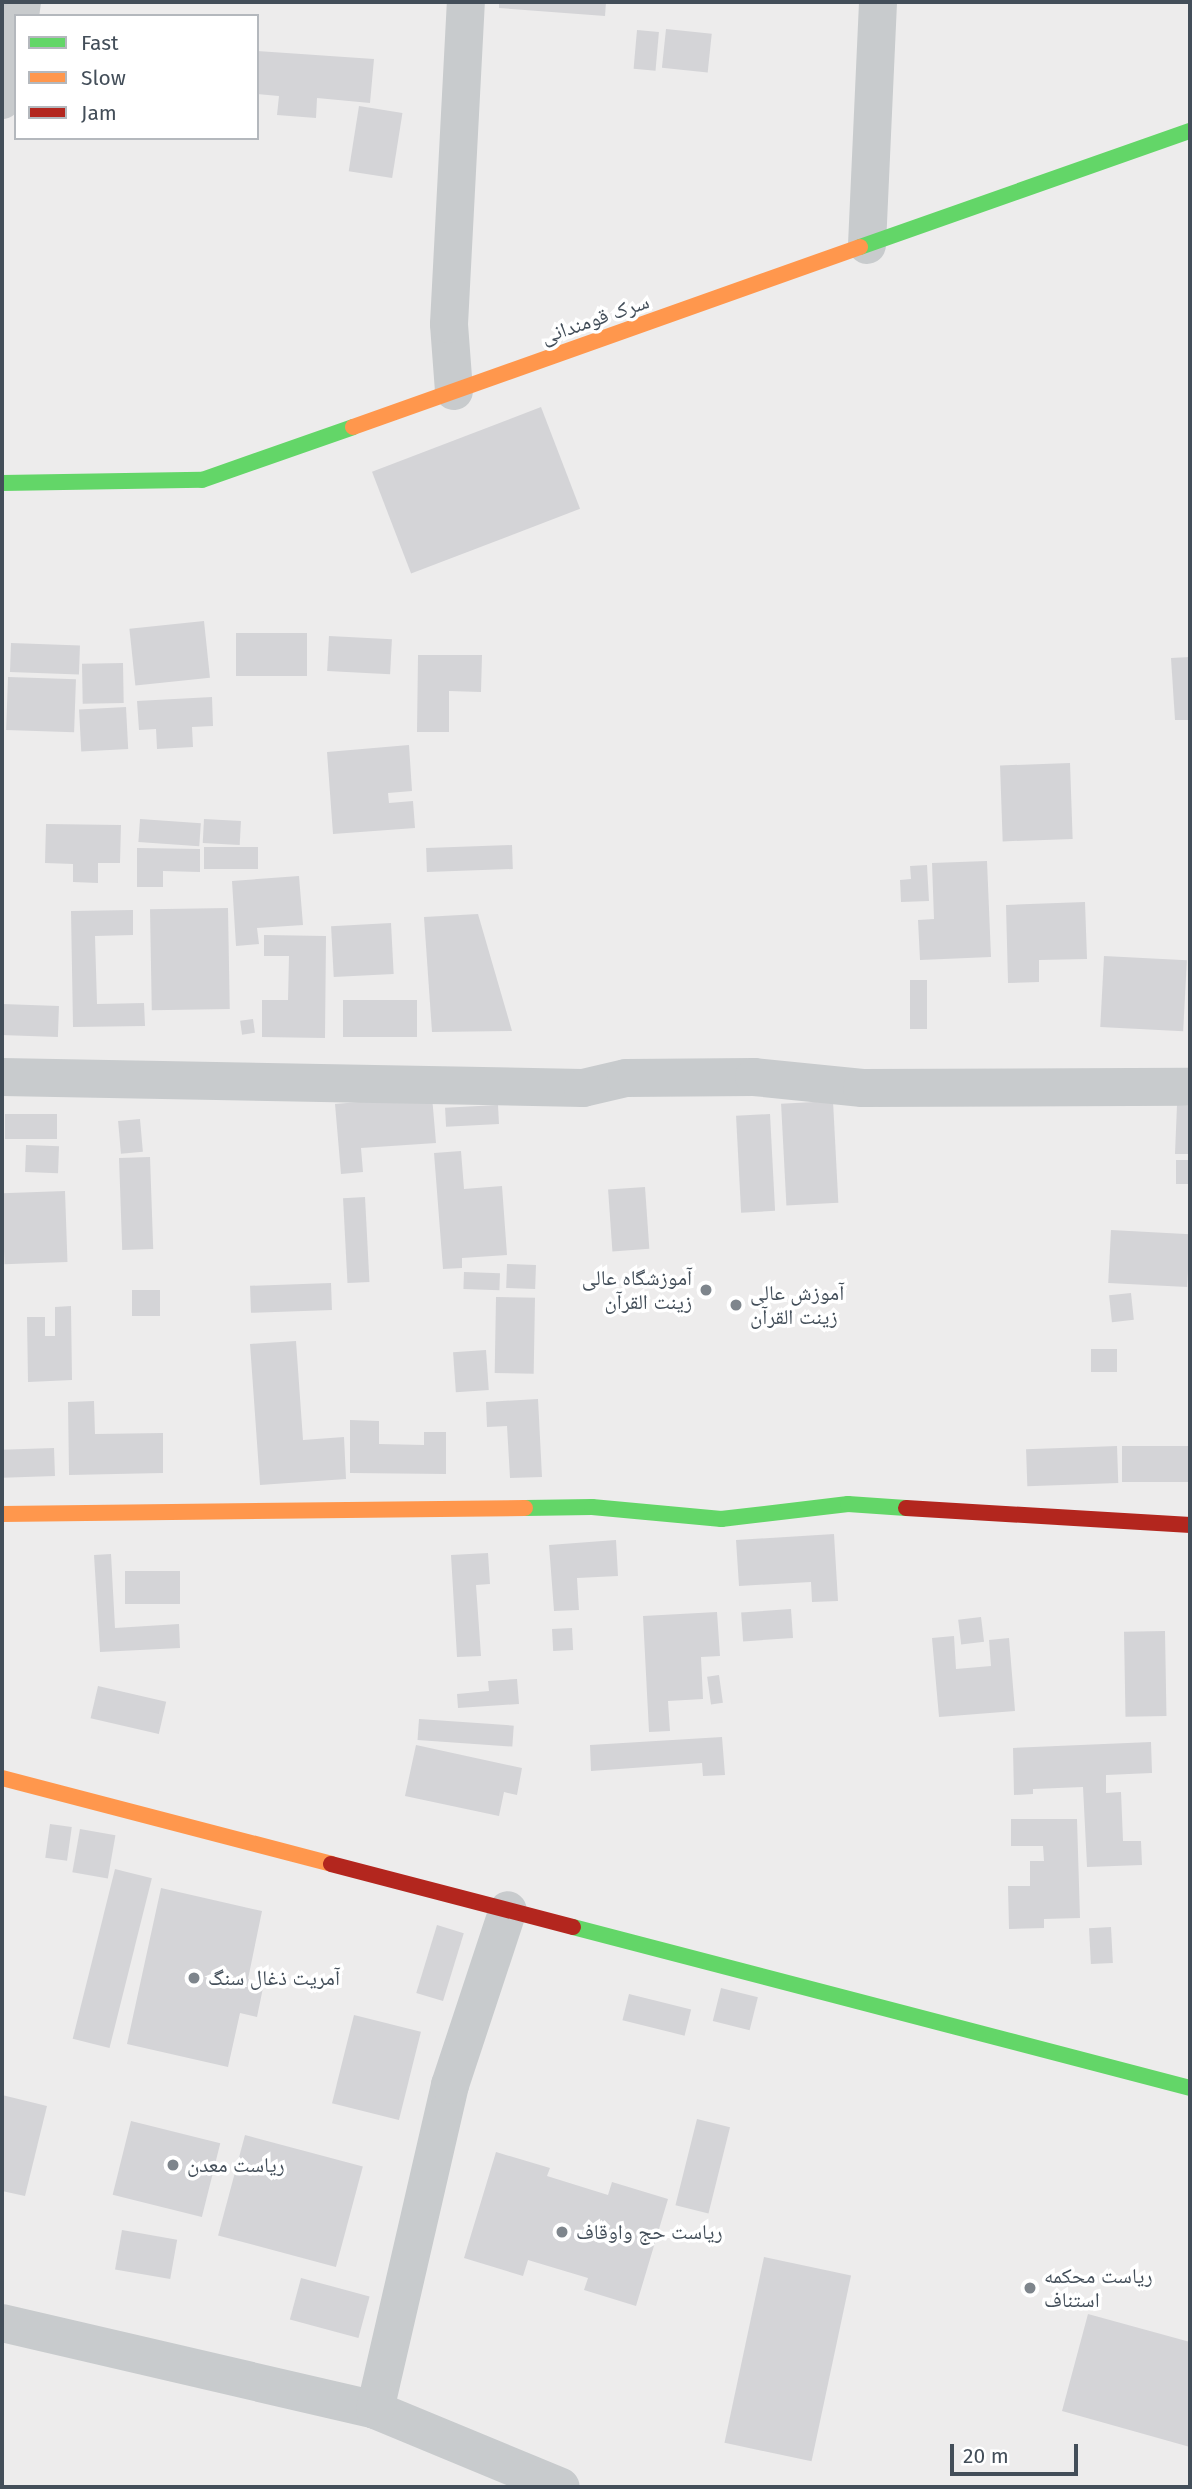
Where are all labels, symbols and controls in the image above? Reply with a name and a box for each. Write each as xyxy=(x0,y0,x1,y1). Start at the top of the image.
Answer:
legend xyxy=(14,14,259,140)
text: Fast xyxy=(81,30,119,56)
text: Slow xyxy=(81,65,126,91)
text: Jam xyxy=(81,100,117,126)
street label: سرک قومندانی xyxy=(538,289,652,349)
place label: آموزشگاه عالی زینت القرآن xyxy=(582,1265,692,1315)
place label: آموزش عالی زینت القرآن xyxy=(750,1280,844,1330)
marker: آموزشگاه عالی زینت القرآن xyxy=(698,1282,714,1298)
marker: آموزش عالی زینت القرآن xyxy=(728,1297,744,1313)
place label: آمریت ذغال سنگ xyxy=(208,1965,340,1991)
marker: آمریت ذغال سنگ xyxy=(186,1970,202,1986)
place label: ریاست معدن xyxy=(187,2152,285,2178)
marker: ریاست معدن xyxy=(165,2157,181,2173)
place label: ریاست حج واوقاف xyxy=(576,2219,723,2245)
marker: ریاست حج واوقاف xyxy=(554,2224,570,2240)
place label: ریاست محکمه استناف xyxy=(1044,2263,1153,2313)
marker: ریاست محکمه استناف xyxy=(1022,2280,1038,2296)
scale bar xyxy=(954,2430,1082,2474)
text: 20 m xyxy=(963,2443,1009,2469)

